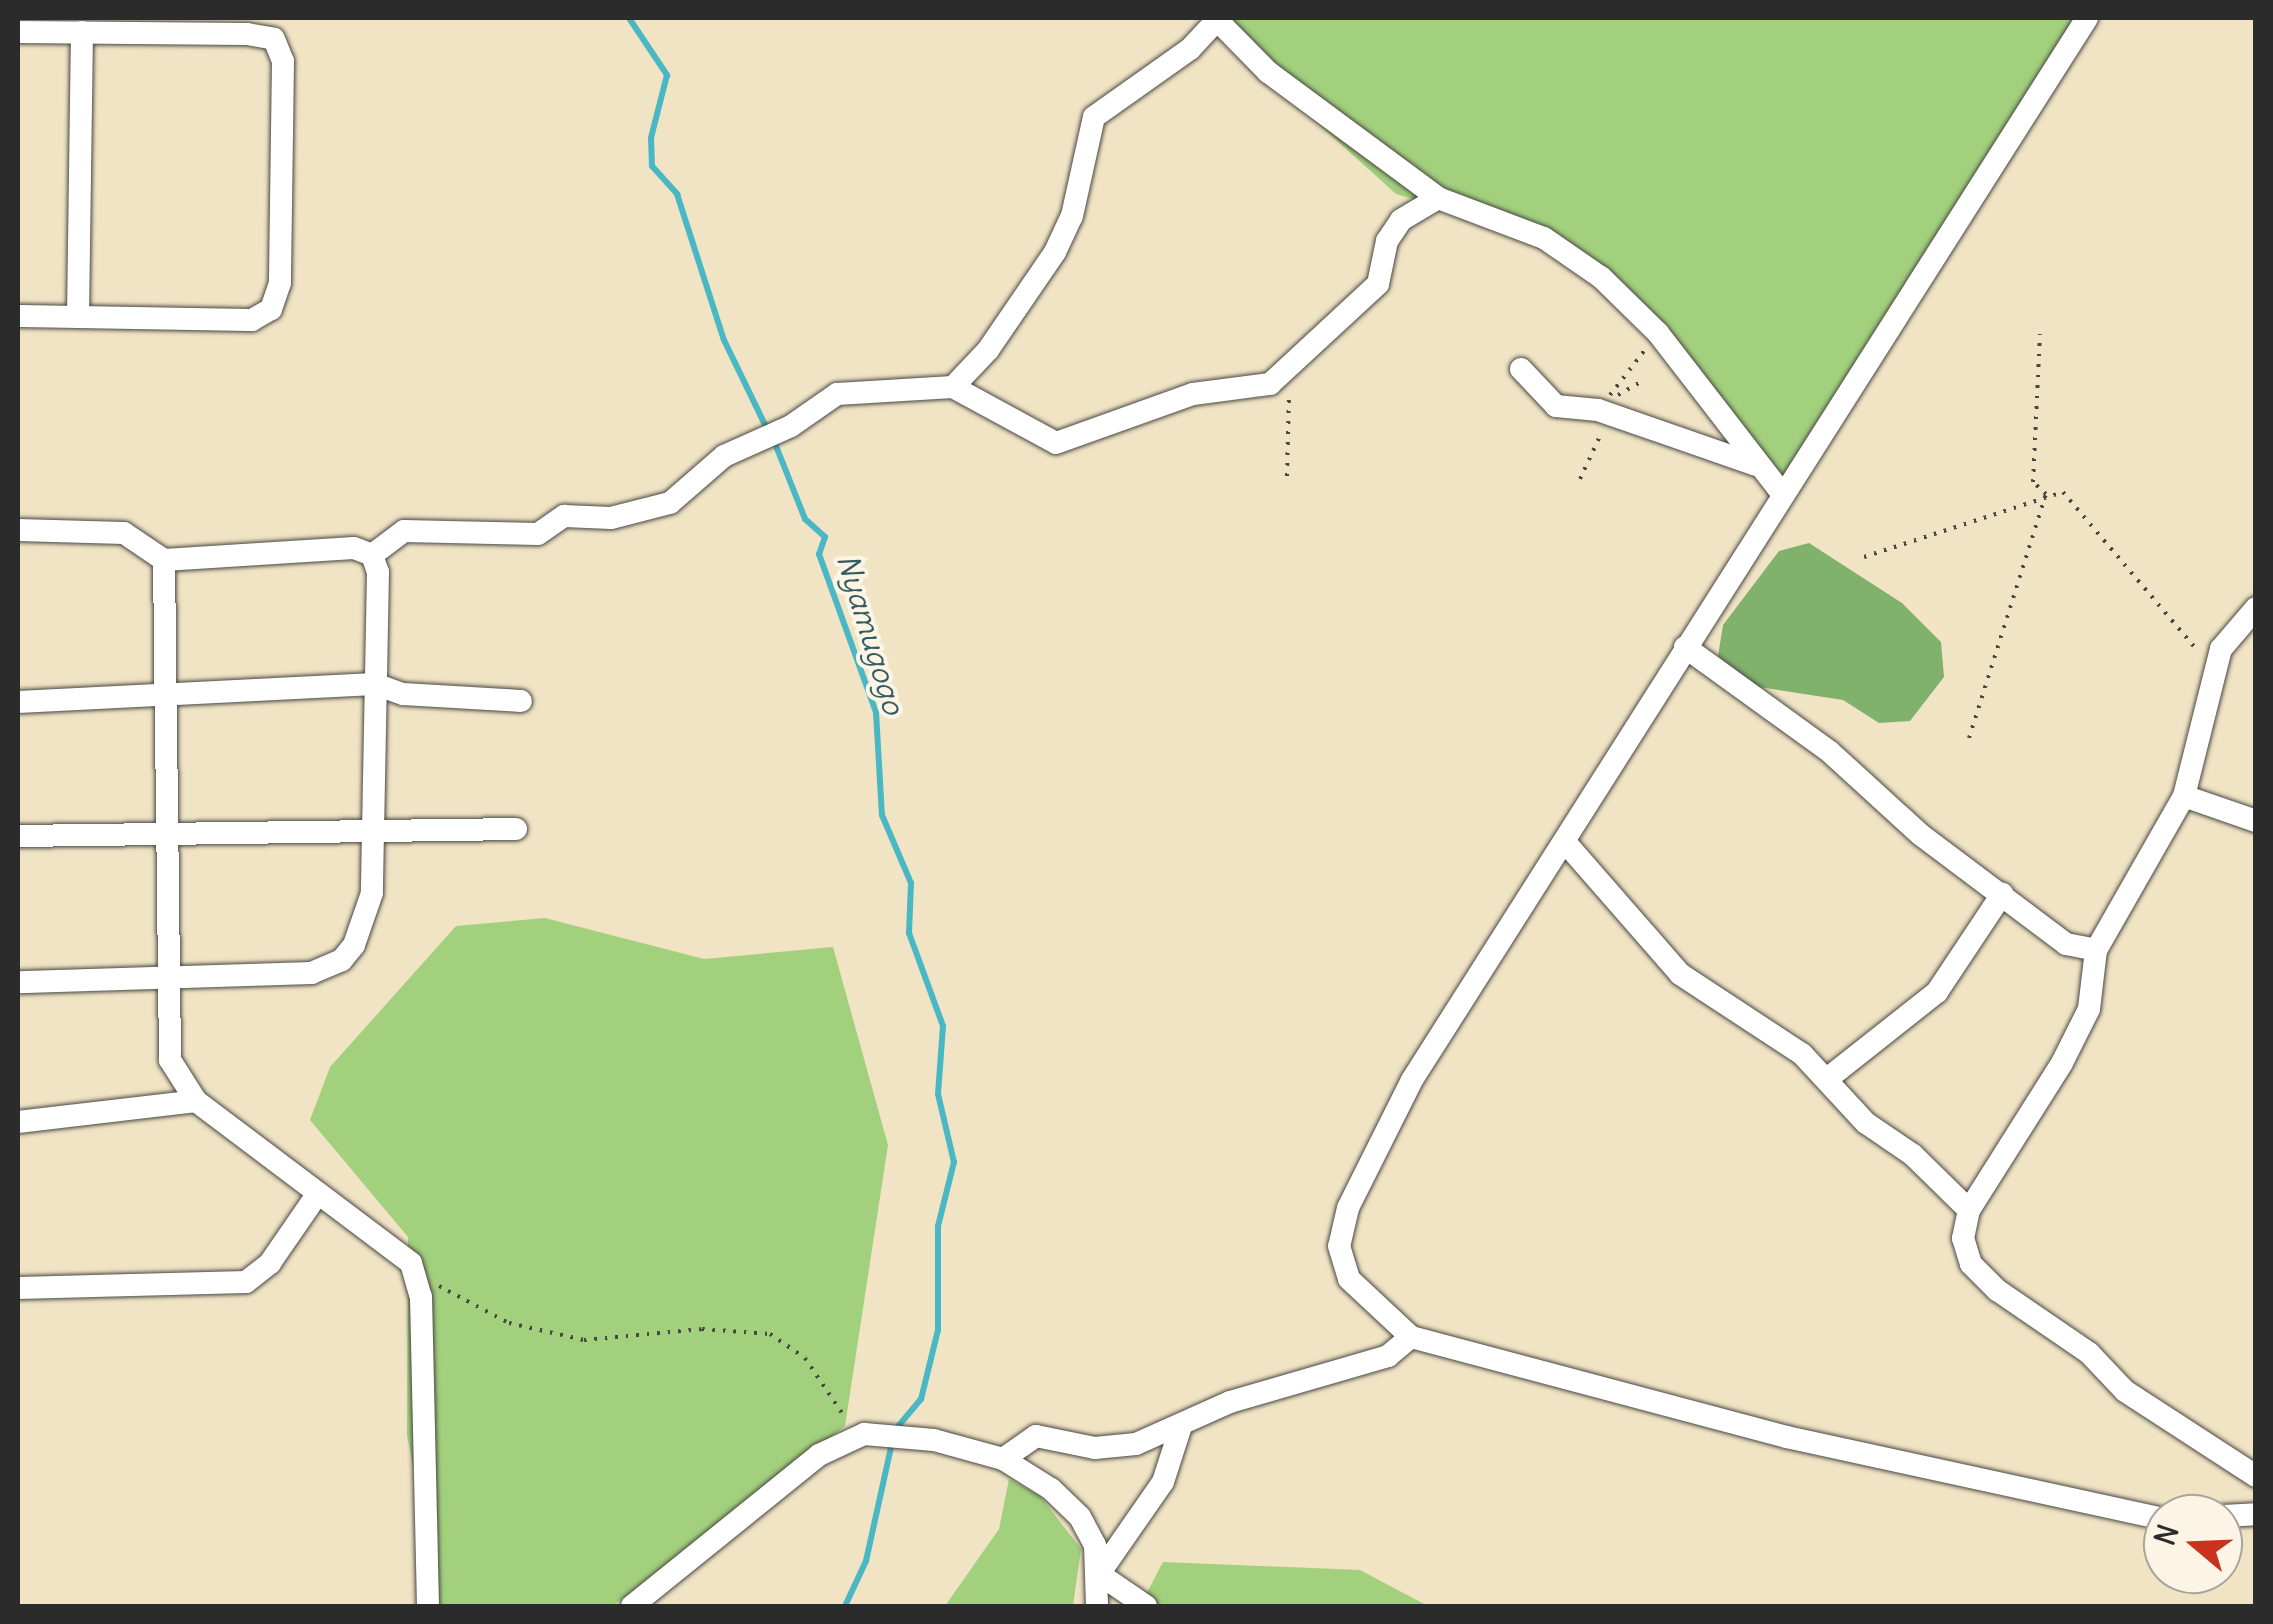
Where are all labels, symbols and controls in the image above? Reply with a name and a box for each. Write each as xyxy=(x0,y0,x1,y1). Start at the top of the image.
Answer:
water label: Nyamugogo xyxy=(830,550,912,718)
north arrow xyxy=(2143,1494,2243,1594)
text: N xyxy=(2146,1520,2187,1550)

